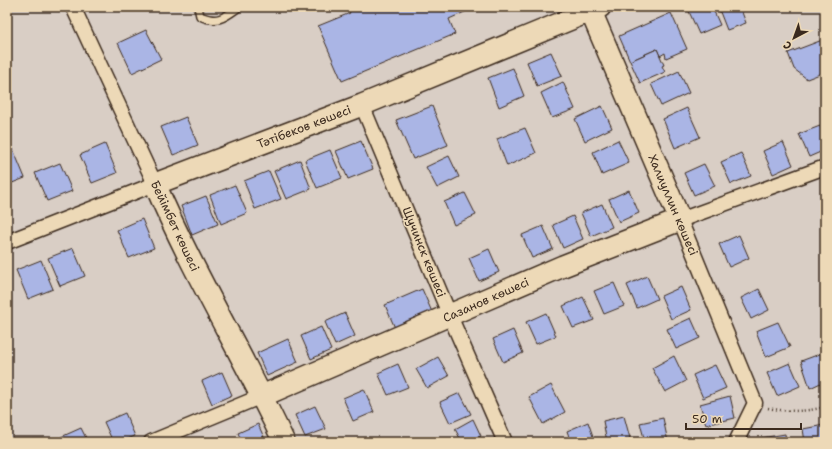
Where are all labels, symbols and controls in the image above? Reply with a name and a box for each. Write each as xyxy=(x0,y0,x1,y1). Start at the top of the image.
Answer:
north arrow xyxy=(774,18,814,58)
text: С xyxy=(780,37,795,53)
street label: Тәтібеков көшесі xyxy=(255,102,353,152)
street label: Халиуллин көшесі xyxy=(644,152,702,258)
street label: Бейімбет көшесі xyxy=(147,178,203,274)
street label: Щучинск көшесі xyxy=(399,204,449,300)
street label: Сазанов көшесі xyxy=(440,274,532,326)
scale bar xyxy=(686,405,801,431)
text: 50 m xyxy=(692,411,722,427)

